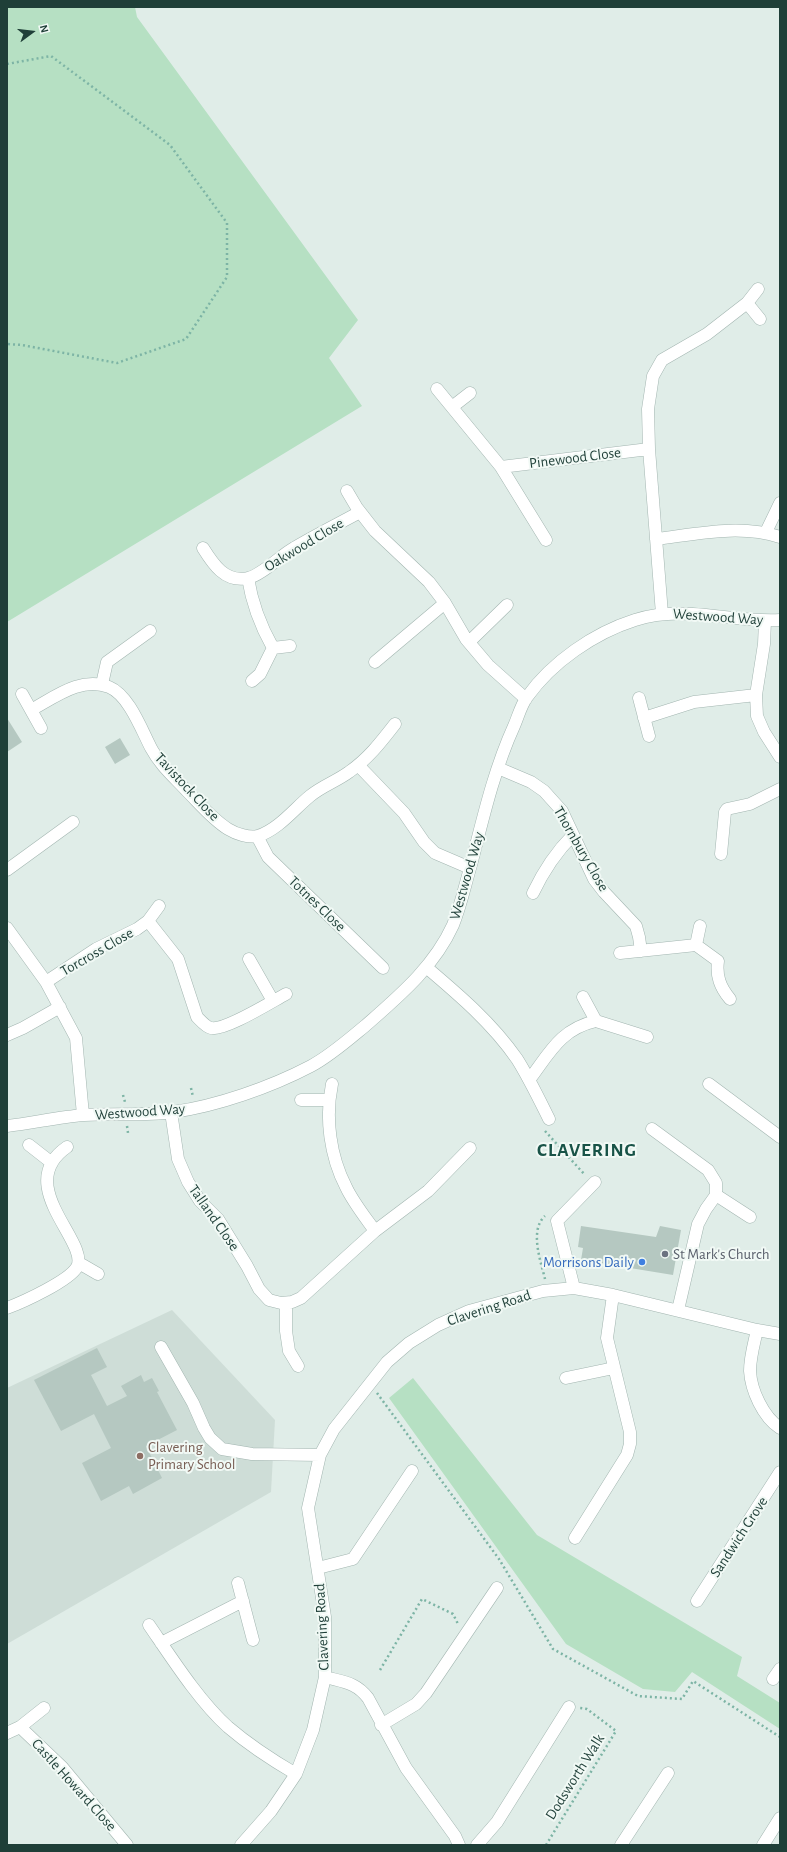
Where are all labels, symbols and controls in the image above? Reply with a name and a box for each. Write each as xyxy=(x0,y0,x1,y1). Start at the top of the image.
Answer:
north arrow xyxy=(12,12,52,52)
text: N xyxy=(38,24,50,34)
street label: Pinewood Close xyxy=(528,443,622,473)
street label: Oakwood Close xyxy=(261,514,347,576)
street label: Westwood Way xyxy=(672,605,764,629)
street label: Tavistock Close xyxy=(151,749,223,825)
street label: Thornbury Close xyxy=(549,803,613,895)
street label: Westwood Way xyxy=(446,830,488,922)
street label: Totnes Close xyxy=(285,872,349,936)
street label: Torcross Close xyxy=(57,924,137,980)
street label: Westwood Way xyxy=(94,1100,186,1124)
district label: CLAVERING xyxy=(537,1139,637,1161)
street label: Talland Close xyxy=(185,1181,243,1255)
place label: St Mark's Church xyxy=(673,1245,770,1263)
marker: St Mark's Church xyxy=(660,1249,670,1259)
place label: Morrisons Daily xyxy=(543,1253,634,1271)
marker: Morrisons Daily xyxy=(637,1257,647,1267)
street label: Clavering Road xyxy=(445,1286,533,1330)
place label: Clavering Primary School xyxy=(148,1438,236,1473)
marker: Clavering Primary School xyxy=(135,1451,145,1461)
street label: Sandwich Grove xyxy=(706,1493,772,1581)
street label: Clavering Road xyxy=(311,1583,333,1671)
street label: Dodsworth Walk xyxy=(542,1731,608,1823)
street label: Castle Howard Close xyxy=(28,1735,120,1835)

